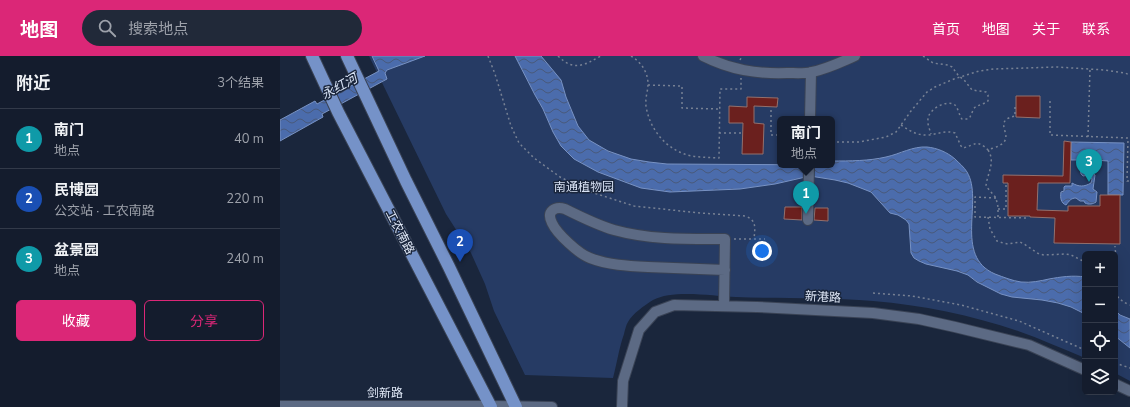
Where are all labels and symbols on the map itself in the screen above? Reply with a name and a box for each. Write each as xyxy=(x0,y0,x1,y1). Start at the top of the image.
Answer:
water label: 永红河 xyxy=(318,68,364,104)
pin: 3 xyxy=(1076,149,1102,182)
park label: 南通植物园 xyxy=(554,179,614,195)
pin: 1 xyxy=(793,181,819,214)
street label: 工农南路 xyxy=(382,207,418,257)
pin: 2 xyxy=(447,229,473,262)
your location xyxy=(752,241,772,261)
street label: 新港路 xyxy=(805,288,841,306)
street label: 剑新路 xyxy=(367,385,403,401)

